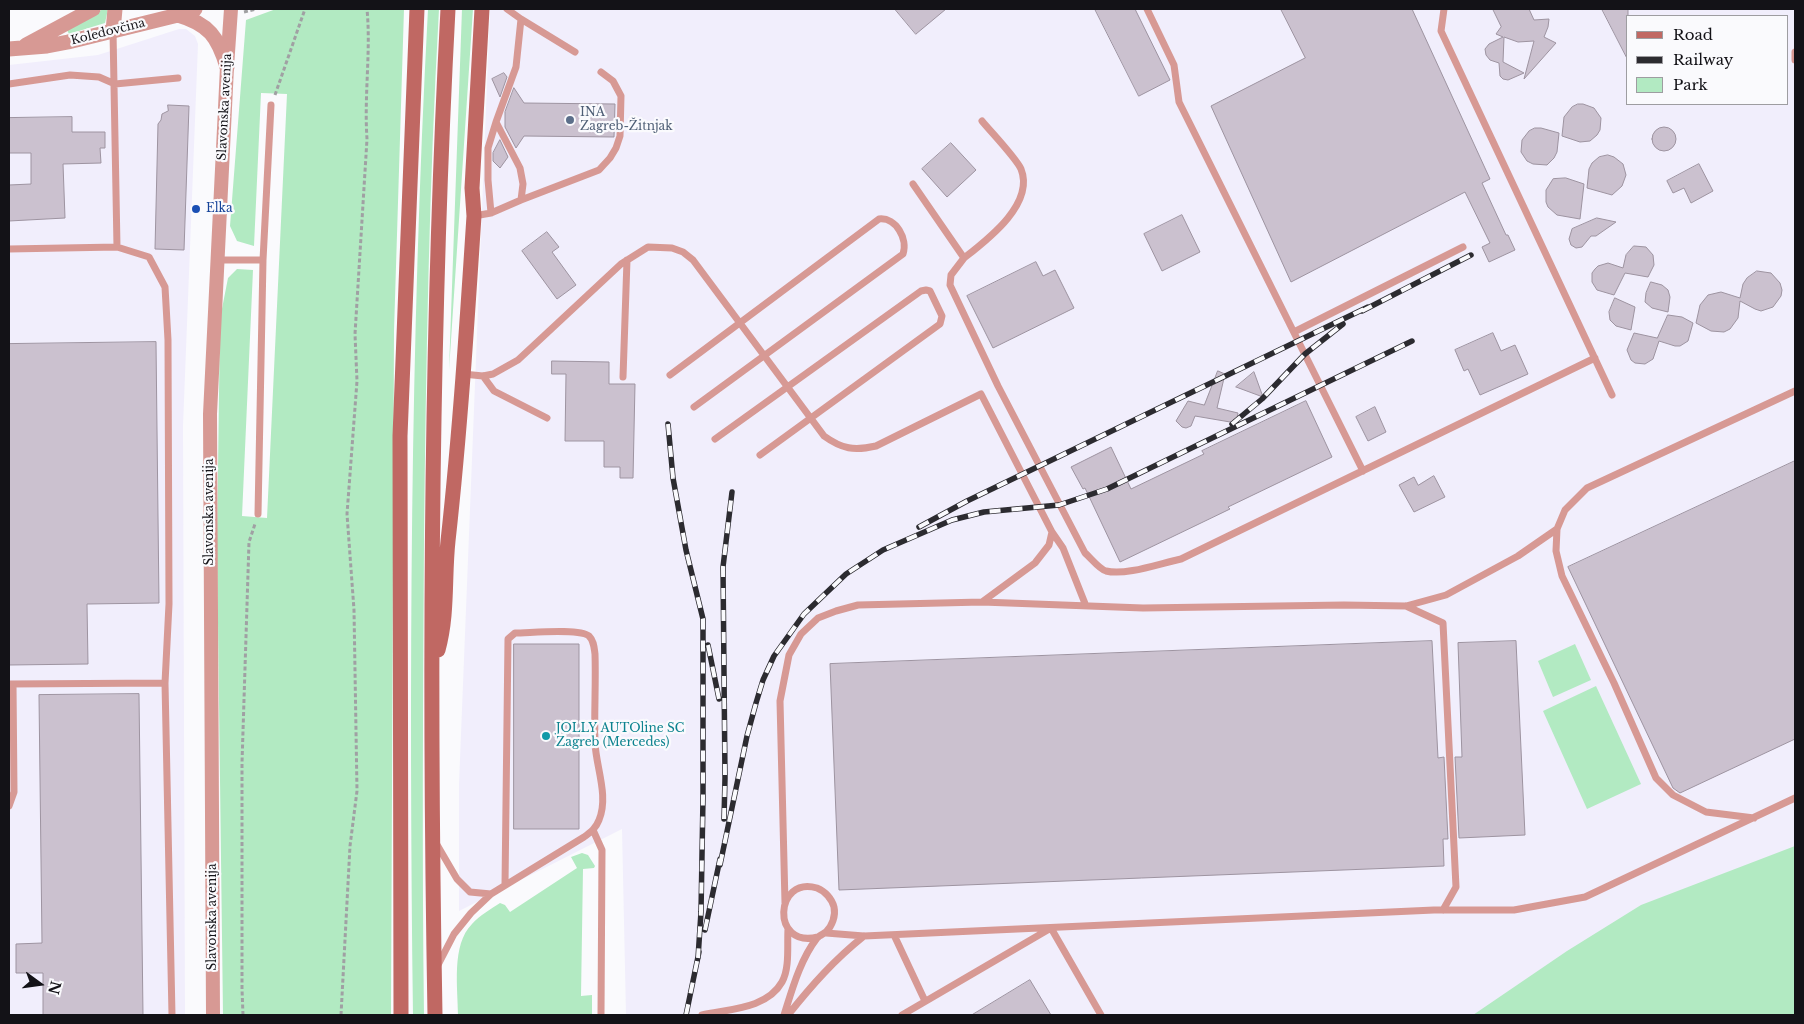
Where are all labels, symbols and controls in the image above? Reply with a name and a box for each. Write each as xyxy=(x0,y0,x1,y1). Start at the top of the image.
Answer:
legend xyxy=(1626,15,1789,105)
street label: Koledovčina xyxy=(69,16,147,48)
text: Road xyxy=(1673,25,1713,44)
text: Railway xyxy=(1673,50,1733,69)
street label: Slavonska avenija xyxy=(215,53,235,161)
text: Park xyxy=(1673,75,1708,94)
place label: INA Zagreb-Žitnjak xyxy=(580,106,673,134)
marker: INA Zagreb-Žitnjak xyxy=(564,114,576,126)
place label: Elka xyxy=(206,202,233,216)
marker: Elka xyxy=(190,203,202,215)
street label: Slavonska avenija xyxy=(203,458,217,566)
place label: JOLLY AUTOline SC Zagreb (Mercedes) xyxy=(556,722,684,750)
marker: JOLLY AUTOline SC Zagreb (Mercedes) xyxy=(540,730,552,742)
street label: Slavonska avenija xyxy=(206,863,220,971)
north arrow xyxy=(15,959,65,1009)
text: N xyxy=(44,979,65,996)

